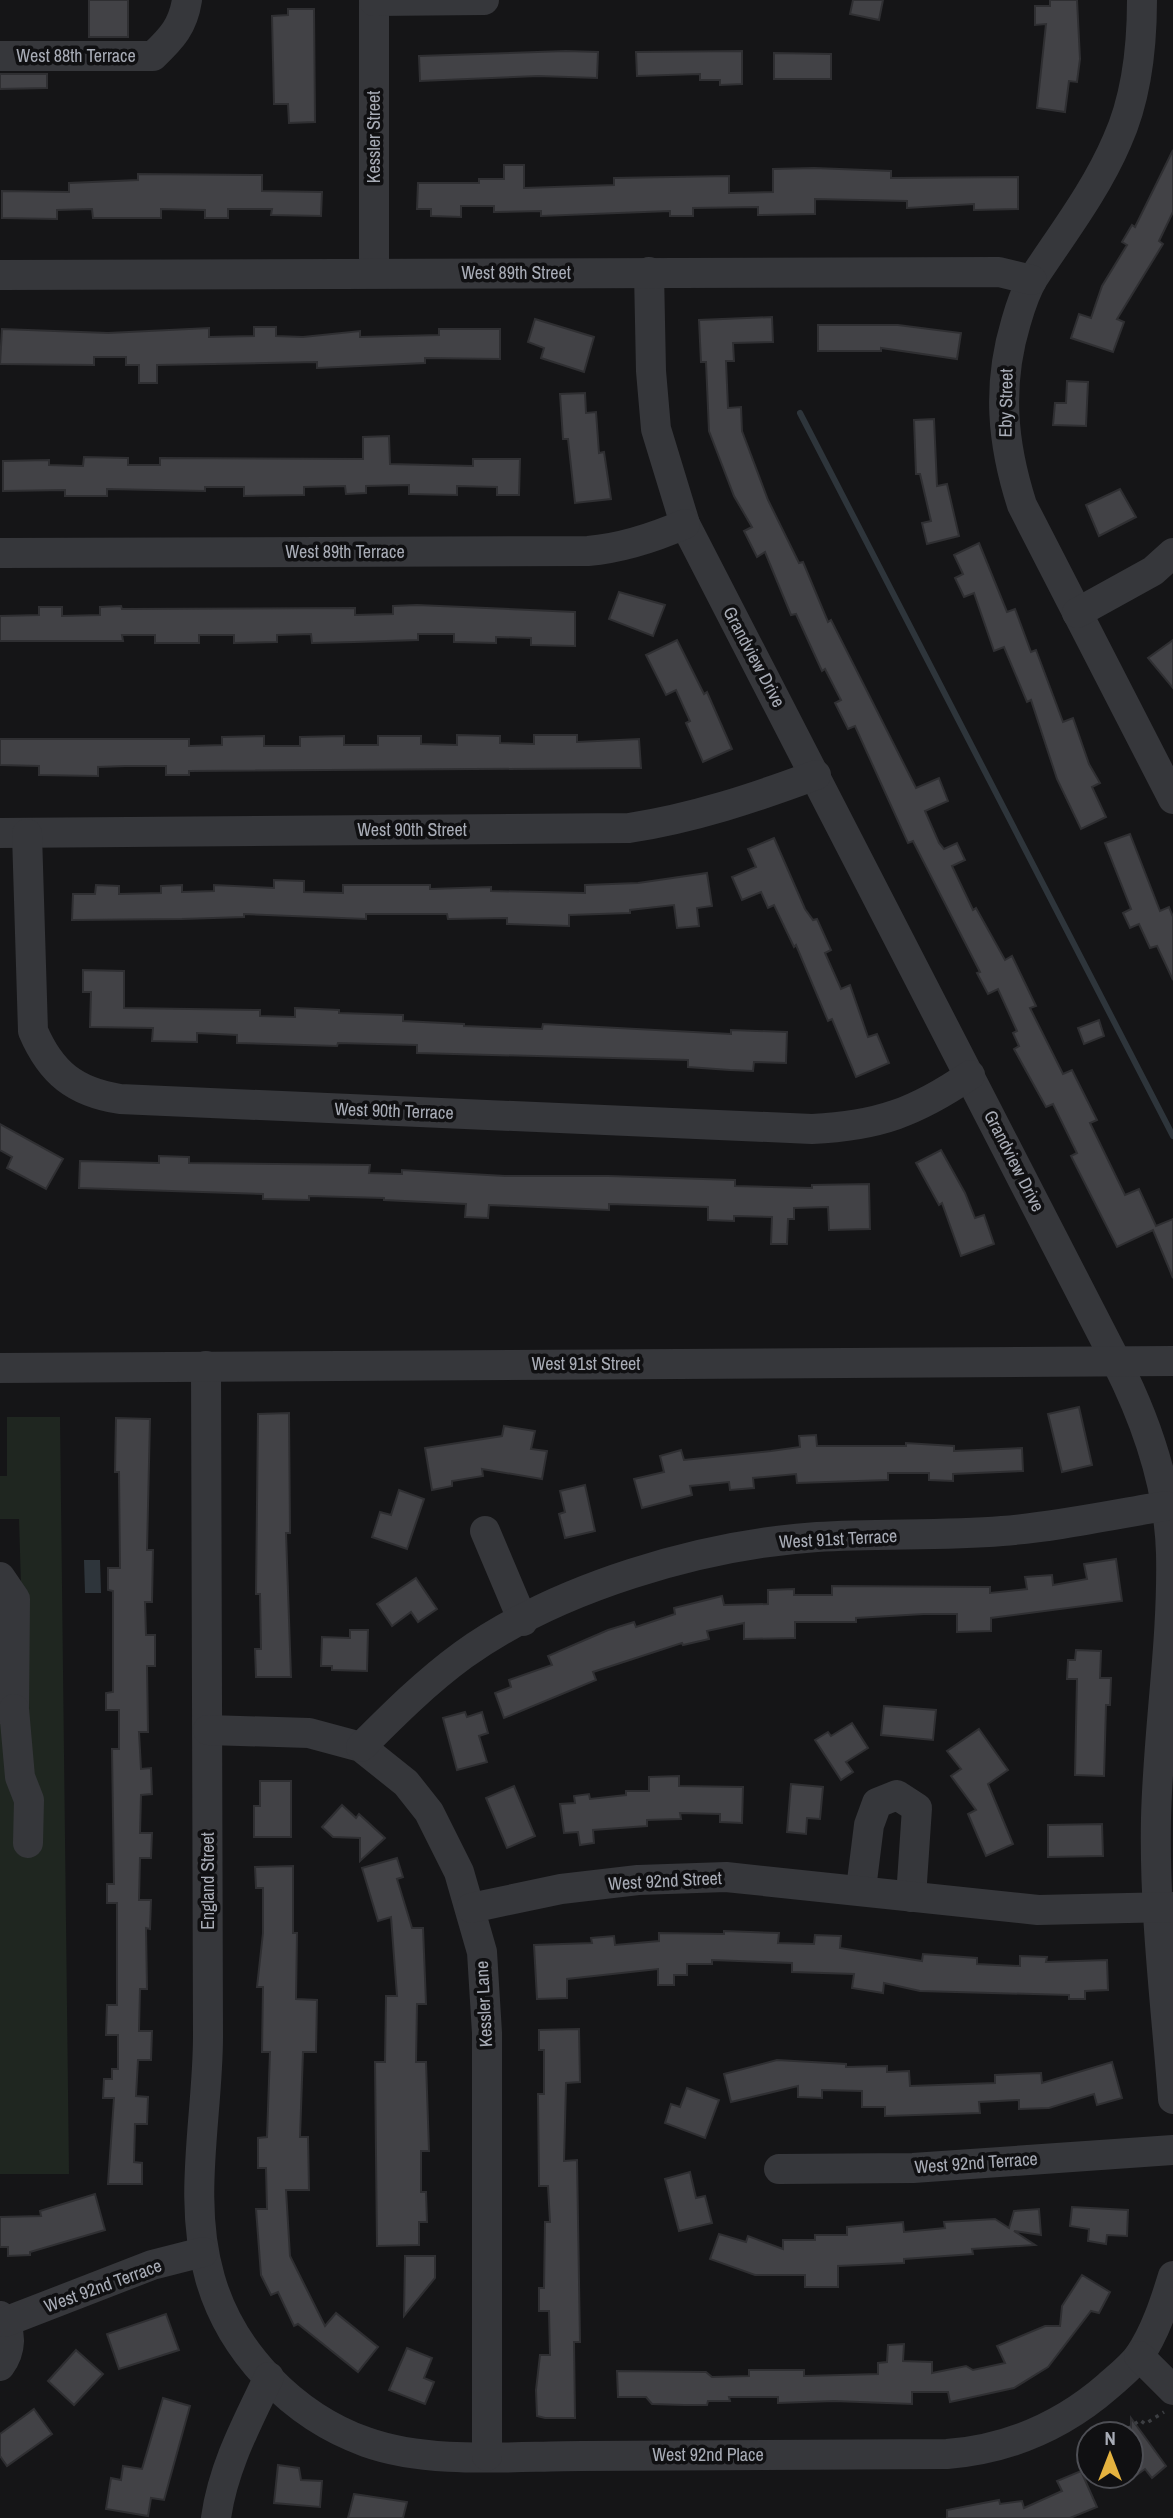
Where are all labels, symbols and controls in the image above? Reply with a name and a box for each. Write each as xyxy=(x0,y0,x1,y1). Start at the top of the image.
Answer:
street label: West 88th Terrace xyxy=(16,43,136,68)
street label: Kessler Street xyxy=(361,91,386,183)
street label: West 89th Street xyxy=(461,260,571,285)
street label: Eby Street xyxy=(992,368,1019,438)
street label: West 89th Terrace xyxy=(285,539,405,564)
street label: Grandview Drive xyxy=(717,602,791,712)
street label: West 90th Street xyxy=(357,817,467,842)
street label: West 90th Terrace xyxy=(334,1096,454,1125)
street label: Grandview Drive xyxy=(978,1106,1051,1216)
street label: West 91st Street xyxy=(532,1351,640,1376)
street label: West 91st Terrace xyxy=(778,1523,898,1554)
street label: England Street xyxy=(195,1832,220,1930)
street label: West 92nd Street xyxy=(607,1865,722,1896)
street label: Kessler Lane xyxy=(469,1960,498,2048)
street label: West 92nd Terrace xyxy=(914,2146,1038,2179)
street label: West 92nd Terrace xyxy=(41,2253,165,2318)
north arrow xyxy=(1075,2420,1145,2490)
text: N xyxy=(1104,2425,1116,2451)
street label: West 92nd Place xyxy=(652,2442,764,2467)

